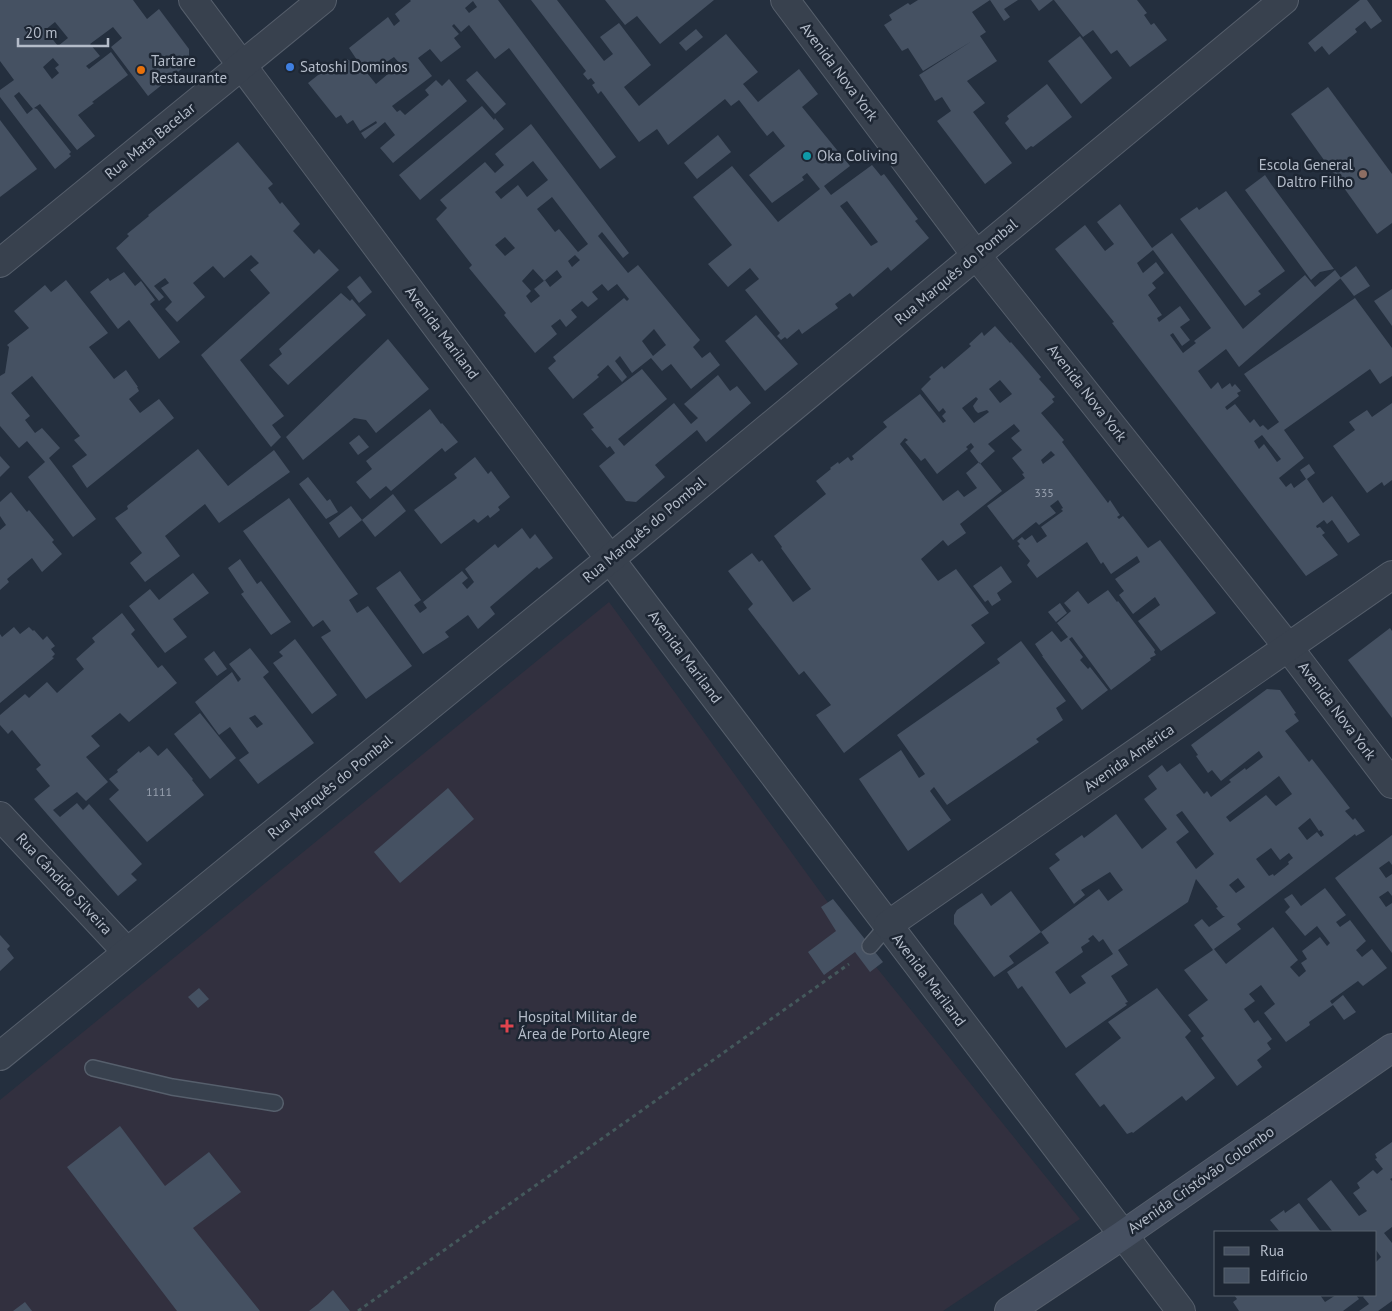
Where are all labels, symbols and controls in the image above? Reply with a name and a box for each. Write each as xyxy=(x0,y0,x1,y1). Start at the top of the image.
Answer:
scale bar xyxy=(18,15,108,47)
street label: Avenida Nova York xyxy=(796,19,883,125)
text: 20 m xyxy=(25,23,58,42)
place label: Tartare Restaurante xyxy=(151,51,227,87)
place label: Satoshi Dominos xyxy=(300,57,408,76)
marker: Satoshi Dominos xyxy=(284,61,296,73)
marker: Tartare Restaurante xyxy=(135,64,147,76)
street label: Rua Mata Bacelar xyxy=(100,98,199,183)
place label: Oka Coliving xyxy=(817,146,898,165)
marker: Oka Coliving xyxy=(801,150,813,162)
place label: Escola General Daltro Filho xyxy=(1259,155,1354,191)
marker: Escola General Daltro Filho xyxy=(1357,168,1369,180)
street label: Rua Marquês do Pombal xyxy=(890,214,1022,329)
street label: Avenida Mariland xyxy=(401,283,483,383)
street label: Avenida Nova York xyxy=(1043,340,1132,446)
street label: Rua Marquês do Pombal xyxy=(578,472,710,587)
house number: 335 xyxy=(1034,485,1054,500)
street label: Avenida Mariland xyxy=(644,607,726,707)
street label: Avenida Nova York xyxy=(1294,658,1381,764)
street label: Avenida América xyxy=(1080,719,1178,796)
street label: Rua Marquês do Pombal xyxy=(264,730,396,843)
house number: 1111 xyxy=(146,784,172,799)
street label: Rua Cândido Silveira xyxy=(12,829,116,939)
street label: Avenida Mariland xyxy=(888,930,970,1030)
place label: Hospital Militar de Área de Porto Alegre xyxy=(518,1007,650,1043)
marker: Hospital Militar de Área de Porto Alegre xyxy=(500,1019,514,1033)
street label: Avenida Cristóvão Colombo xyxy=(1124,1122,1278,1237)
legend xyxy=(1214,1231,1377,1296)
text: Rua xyxy=(1260,1241,1284,1260)
text: Edifício xyxy=(1260,1266,1308,1285)

